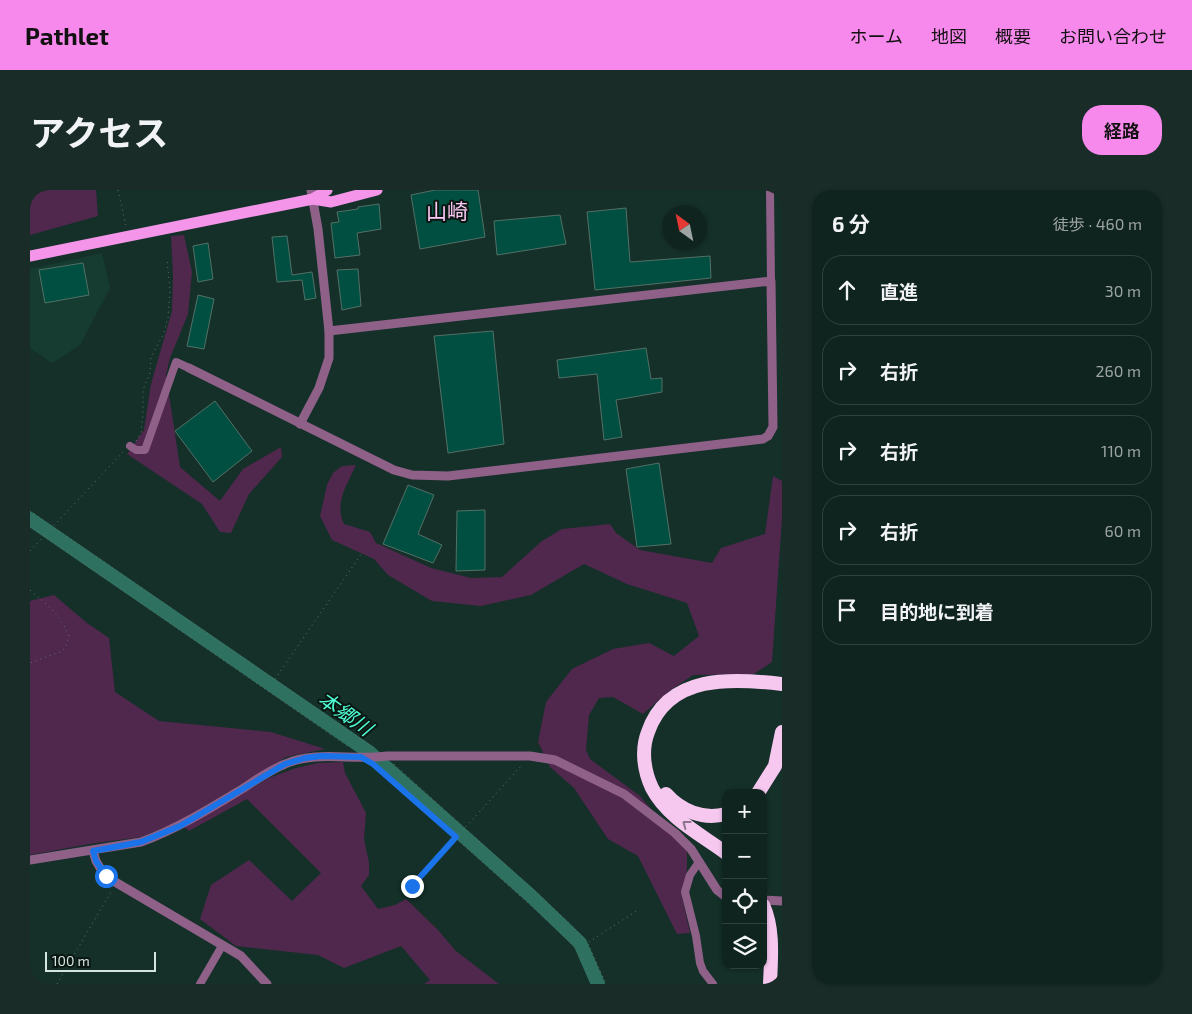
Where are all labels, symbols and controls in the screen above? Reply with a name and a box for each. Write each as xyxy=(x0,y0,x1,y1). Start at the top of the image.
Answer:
text: Pathlet xyxy=(25,21,109,50)
text: ホーム xyxy=(850,25,903,47)
text: 地図 xyxy=(931,25,967,47)
text: 概要 xyxy=(995,25,1031,47)
text: お問い合わせ xyxy=(1059,25,1167,47)
button: 経路 xyxy=(1082,105,1162,155)
text: アクセス xyxy=(30,111,168,153)
district label: 山崎 xyxy=(426,198,468,223)
north arrow xyxy=(662,205,707,250)
text: 6 分 xyxy=(832,211,870,236)
text: 徒歩 · 460 m xyxy=(1053,214,1142,233)
icon: ahead xyxy=(833,276,861,304)
text: 直進 xyxy=(880,280,918,303)
text: 30 m xyxy=(1105,281,1141,300)
icon: right xyxy=(833,356,861,384)
text: 右折 xyxy=(880,360,918,383)
text: 260 m xyxy=(1096,361,1141,380)
icon: right xyxy=(833,436,861,464)
text: 右折 xyxy=(880,440,918,463)
text: 110 m xyxy=(1101,441,1141,460)
icon: right xyxy=(833,516,861,544)
text: 右折 xyxy=(880,520,918,543)
text: 60 m xyxy=(1105,521,1141,540)
icon: arrive xyxy=(833,596,861,624)
text: 目的地に到着 xyxy=(880,600,994,623)
water label: 本郷川 xyxy=(315,686,379,741)
map controls xyxy=(722,789,767,969)
button: + xyxy=(722,789,767,834)
one-way arrow xyxy=(683,822,692,830)
button: − xyxy=(722,834,767,879)
route start xyxy=(95,865,118,888)
route end xyxy=(401,875,424,898)
button: locate xyxy=(722,879,767,924)
button: layers xyxy=(722,924,767,969)
scale bar xyxy=(45,949,156,972)
text: 100 m xyxy=(52,952,90,969)

